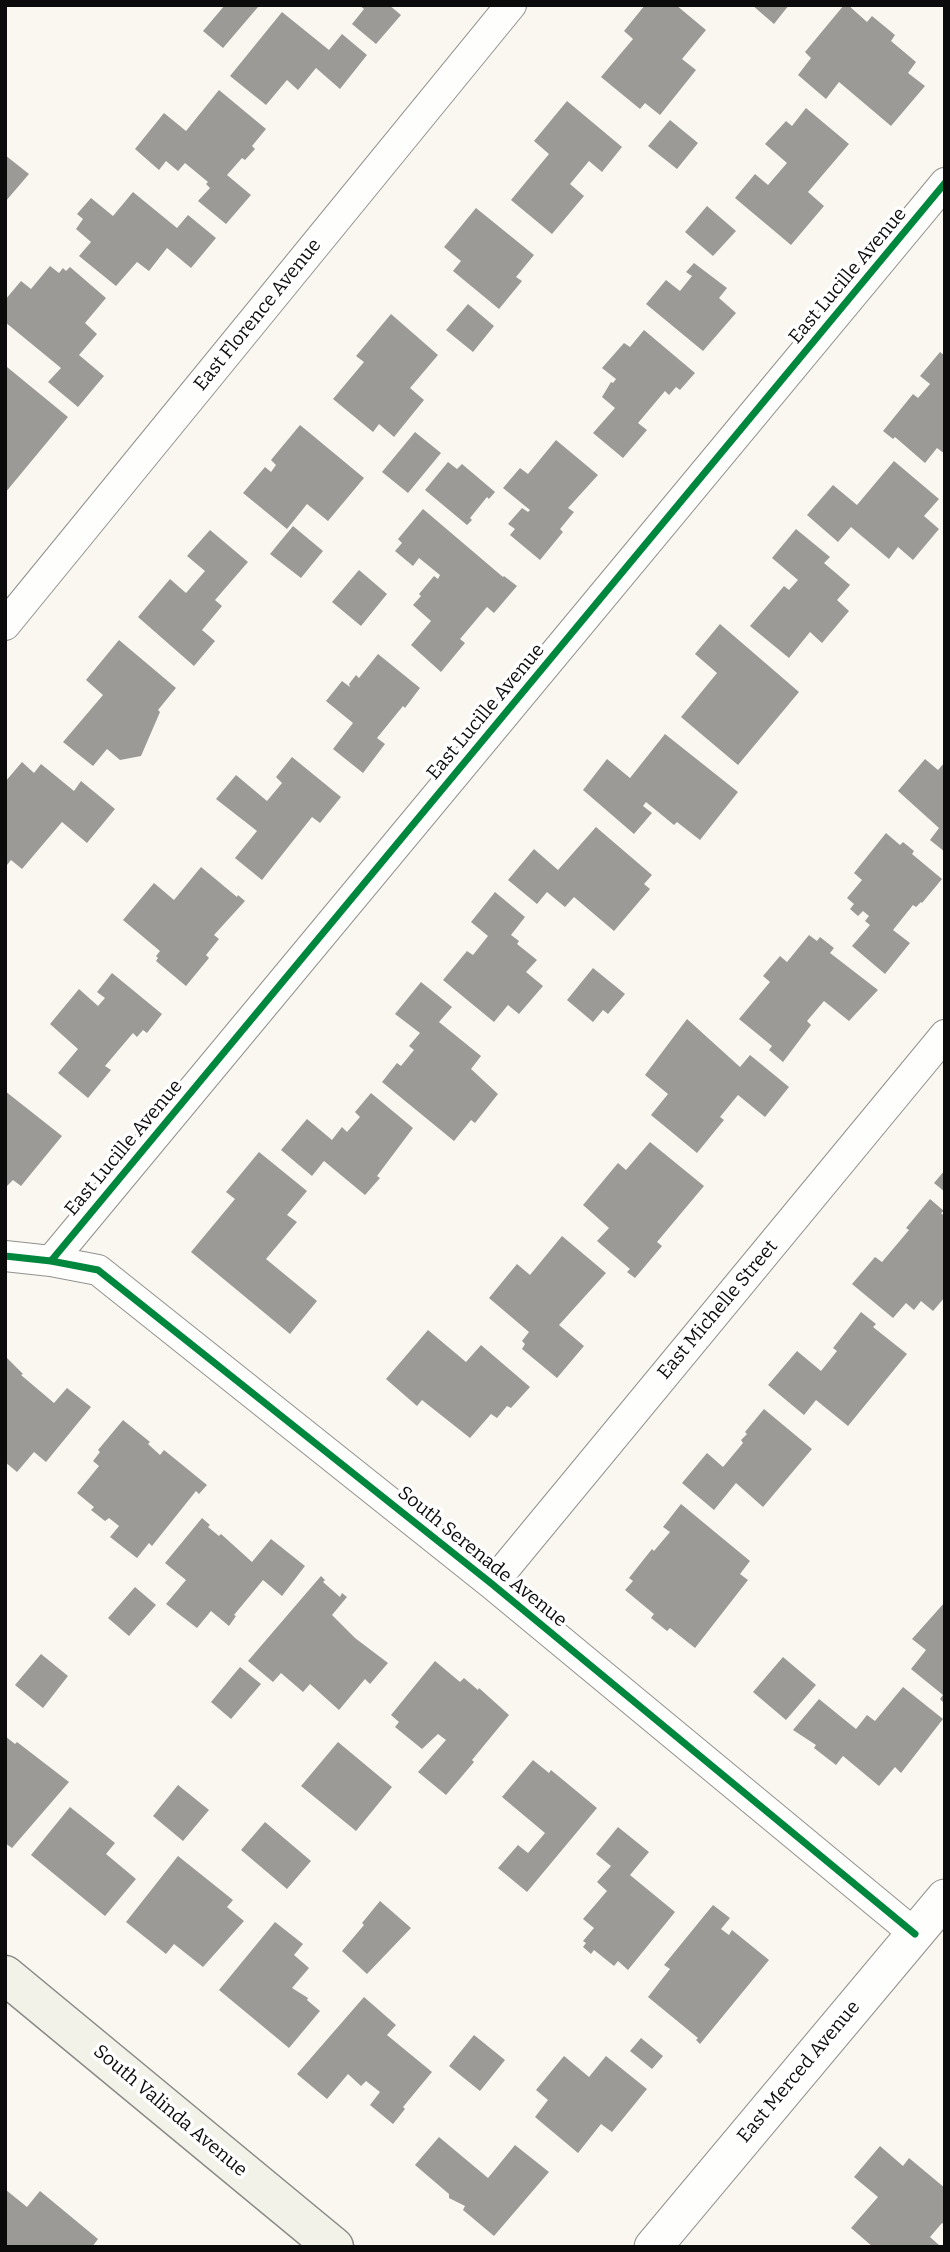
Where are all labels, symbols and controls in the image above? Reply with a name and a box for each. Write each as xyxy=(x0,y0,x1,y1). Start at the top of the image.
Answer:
street label: East Lucille Avenue xyxy=(784,203,912,349)
street label: East Florence Avenue xyxy=(190,234,326,396)
street label: East Lucille Avenue xyxy=(422,639,550,785)
street label: East Lucille Avenue xyxy=(60,1075,188,1221)
street label: East Michelle Street xyxy=(653,1236,783,1384)
street label: South Serenade Avenue xyxy=(393,1482,571,1632)
street label: East Merced Avenue xyxy=(733,1996,865,2148)
street label: South Valinda Avenue xyxy=(89,2040,251,2182)

